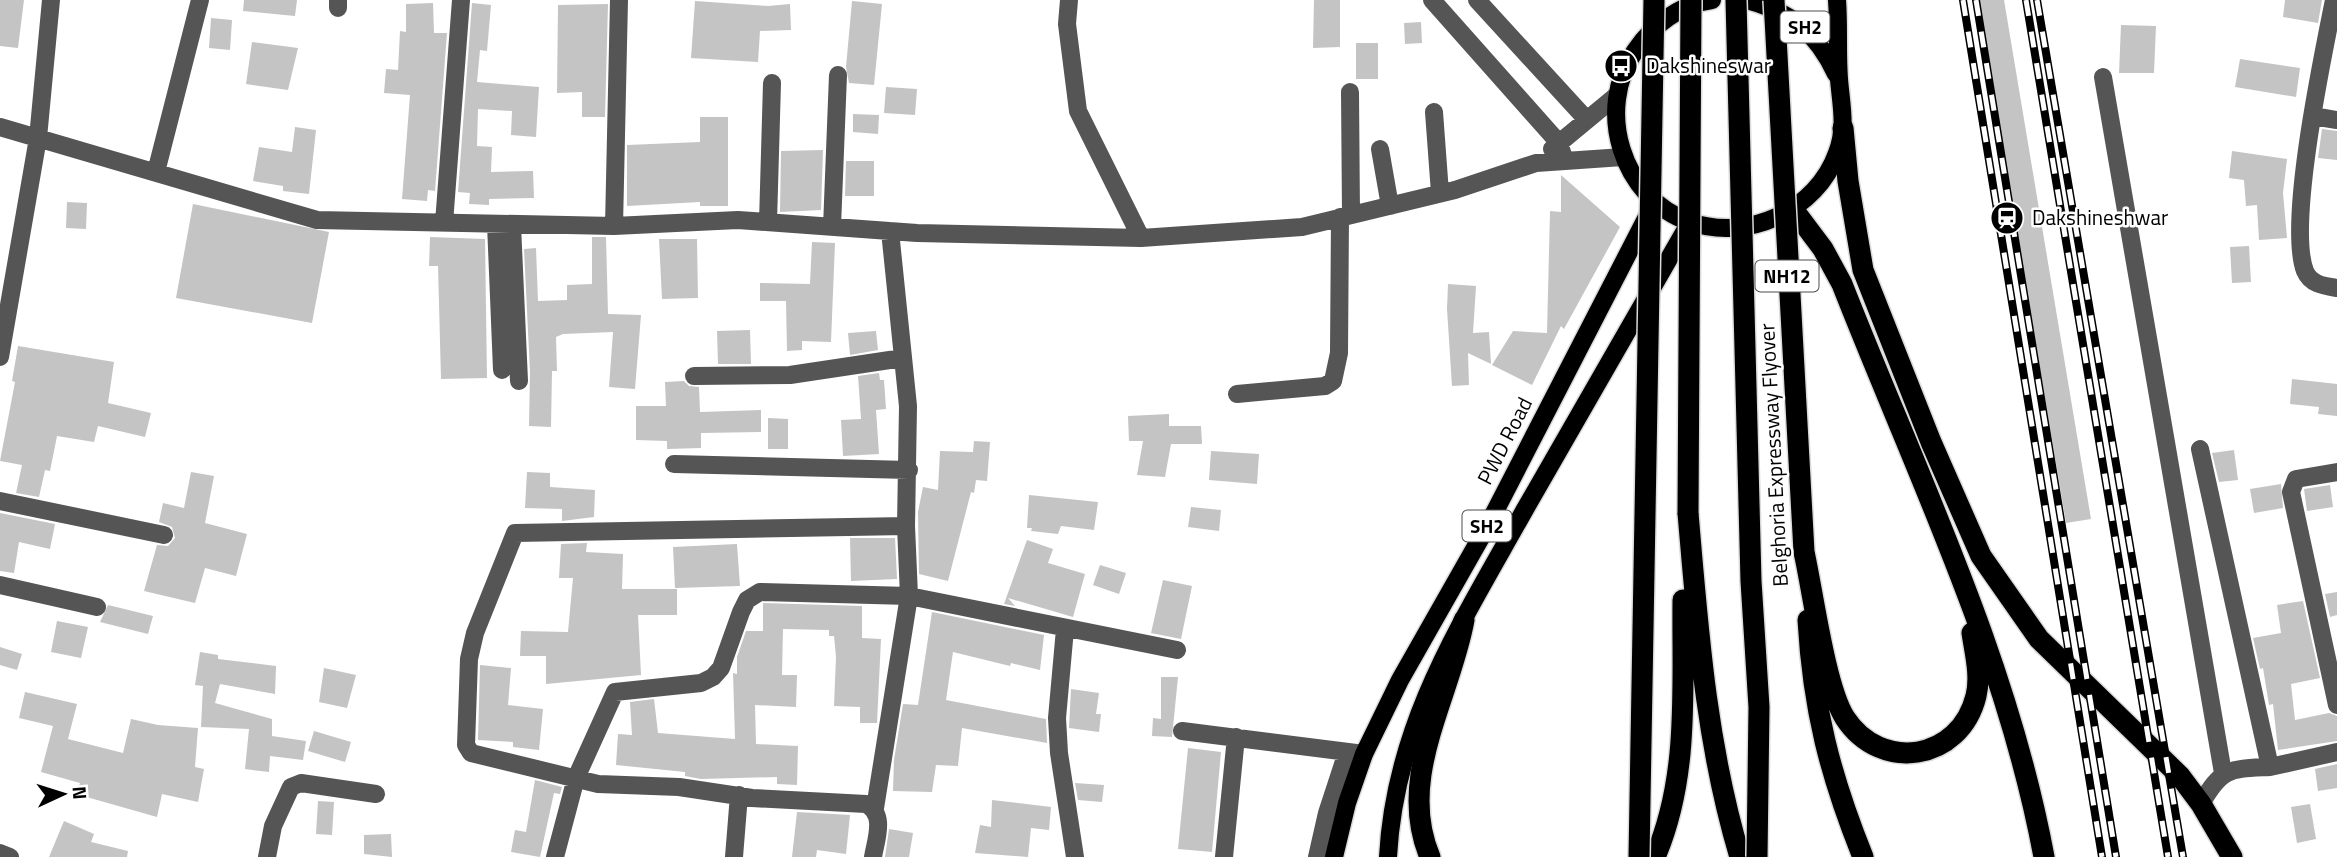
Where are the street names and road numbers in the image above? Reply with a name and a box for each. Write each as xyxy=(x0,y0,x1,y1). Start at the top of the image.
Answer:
road number: SH2 xyxy=(1780,12,1829,42)
road number: NH12 xyxy=(1756,260,1818,292)
street label: Belghoria Expressway Flyover xyxy=(1750,323,1796,587)
street label: PWD Road xyxy=(1468,391,1540,490)
road number: SH2 xyxy=(1462,510,1512,541)

